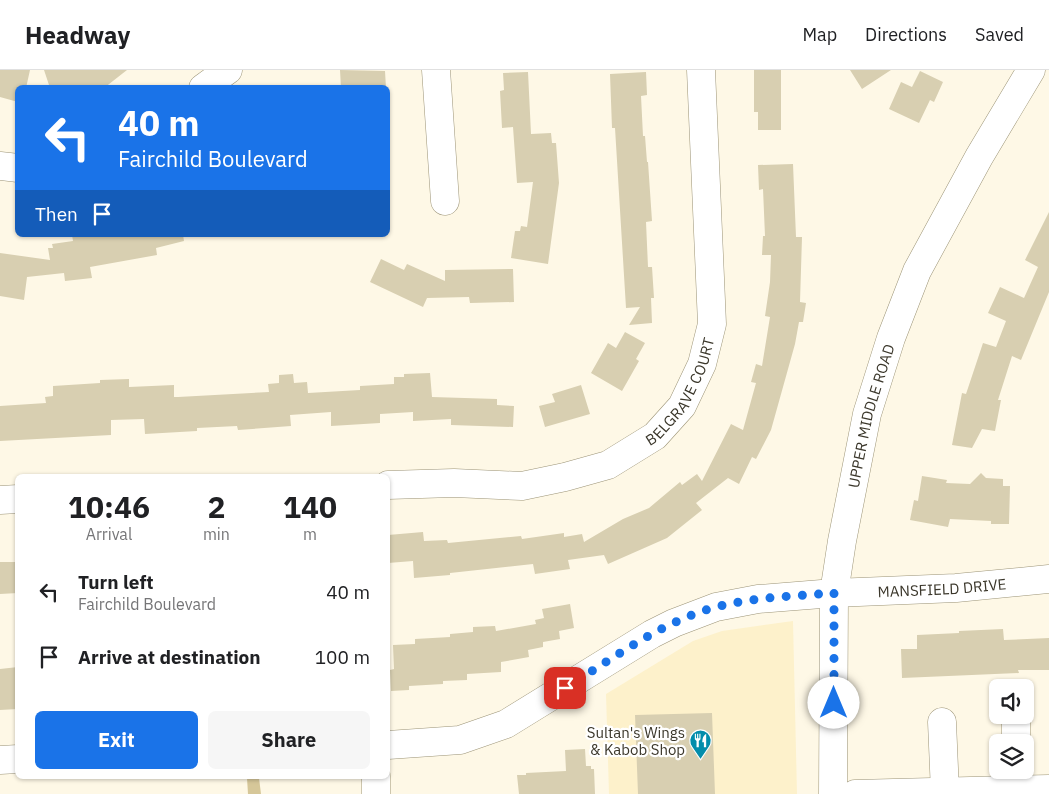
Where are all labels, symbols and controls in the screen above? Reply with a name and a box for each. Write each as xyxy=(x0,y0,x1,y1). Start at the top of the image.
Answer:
text: Headway xyxy=(25,19,130,51)
text: Map xyxy=(802,23,837,46)
text: Directions xyxy=(865,23,947,46)
text: Saved xyxy=(975,23,1024,46)
text: 40 m xyxy=(118,100,200,146)
icon: left xyxy=(35,105,100,170)
text: Fairchild Boulevard xyxy=(118,144,308,173)
icon: arrive xyxy=(88,200,116,228)
text: Then xyxy=(35,202,78,226)
street label: BELGRAVE COURT xyxy=(642,335,718,449)
street label: UPPER MIDDLE ROAD xyxy=(843,342,898,489)
text: 10:46 xyxy=(68,487,150,526)
text: 2 xyxy=(207,487,225,526)
text: 140 xyxy=(283,487,337,526)
text: Arrival xyxy=(86,524,132,544)
text: min xyxy=(203,524,230,544)
text: m xyxy=(303,524,317,544)
text: Turn left xyxy=(78,570,154,594)
street label: MANSFIELD DRIVE xyxy=(877,574,1007,601)
icon: left xyxy=(35,578,63,606)
text: 40 m xyxy=(326,580,370,604)
text: Fairchild Boulevard xyxy=(78,594,216,614)
icon: arrive xyxy=(35,643,63,671)
text: Arrive at destination xyxy=(78,645,261,669)
text: 100 m xyxy=(315,645,370,669)
pin xyxy=(544,667,586,709)
icon: arrive xyxy=(551,674,579,702)
position arrow xyxy=(807,676,859,728)
map controls xyxy=(989,679,1034,779)
button: sound xyxy=(989,679,1034,724)
button: Exit xyxy=(35,711,198,769)
button: Share xyxy=(208,711,370,769)
place label: Sultan's Wings & Kabob Shop xyxy=(587,723,685,759)
restaurant icon: Sultan's Wings & Kabob Shop xyxy=(689,729,713,760)
button: layers xyxy=(989,734,1034,779)

